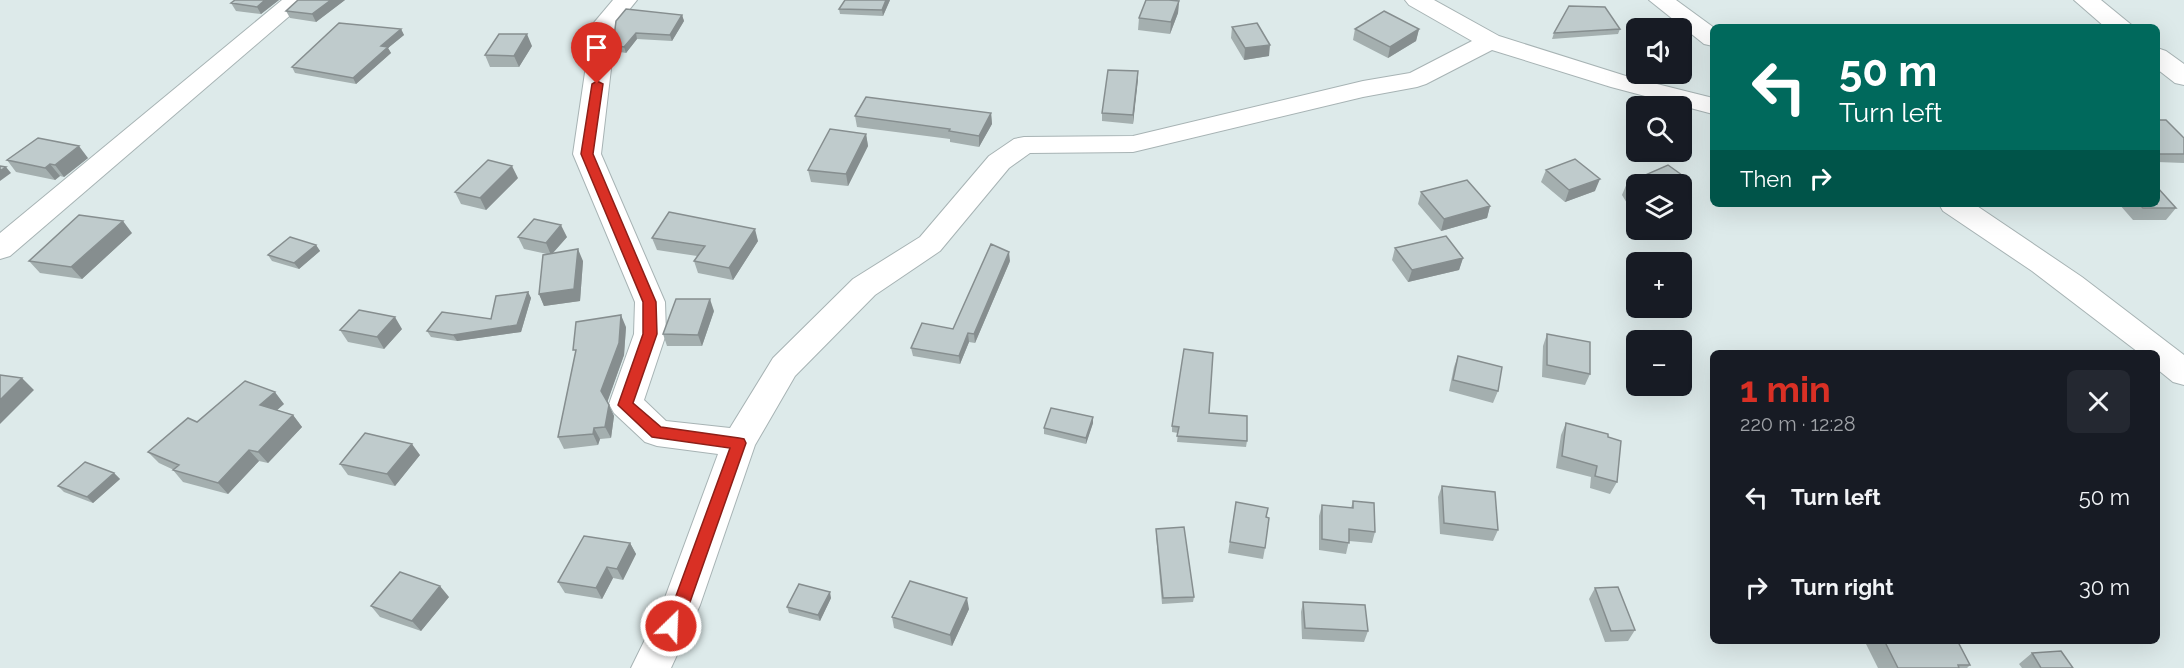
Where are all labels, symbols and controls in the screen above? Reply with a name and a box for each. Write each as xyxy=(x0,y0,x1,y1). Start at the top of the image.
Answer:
map controls xyxy=(1626,18,1692,396)
button: sound xyxy=(1626,18,1692,84)
pin xyxy=(571,22,622,84)
icon: arrive xyxy=(580,31,613,64)
text: 50 m xyxy=(1839,47,1937,96)
icon: left xyxy=(1740,48,1818,126)
button: search xyxy=(1626,96,1692,162)
text: Turn left xyxy=(1839,97,1942,128)
icon: right xyxy=(1804,162,1837,195)
text: Then xyxy=(1740,166,1792,192)
button: layers xyxy=(1626,174,1692,240)
button: + xyxy=(1626,252,1692,318)
button: − xyxy=(1626,330,1692,396)
text: 1 min xyxy=(1740,368,1831,410)
button: close xyxy=(2067,370,2130,433)
text: 220 m · 12:28 xyxy=(1740,412,1856,436)
icon: left xyxy=(1740,481,1773,514)
text: Turn left xyxy=(1791,484,1881,510)
text: 50 m xyxy=(2079,484,2130,510)
icon: right xyxy=(1740,571,1773,604)
text: Turn right xyxy=(1791,574,1894,600)
text: 30 m xyxy=(2079,574,2130,600)
position arrow xyxy=(639,594,703,658)

